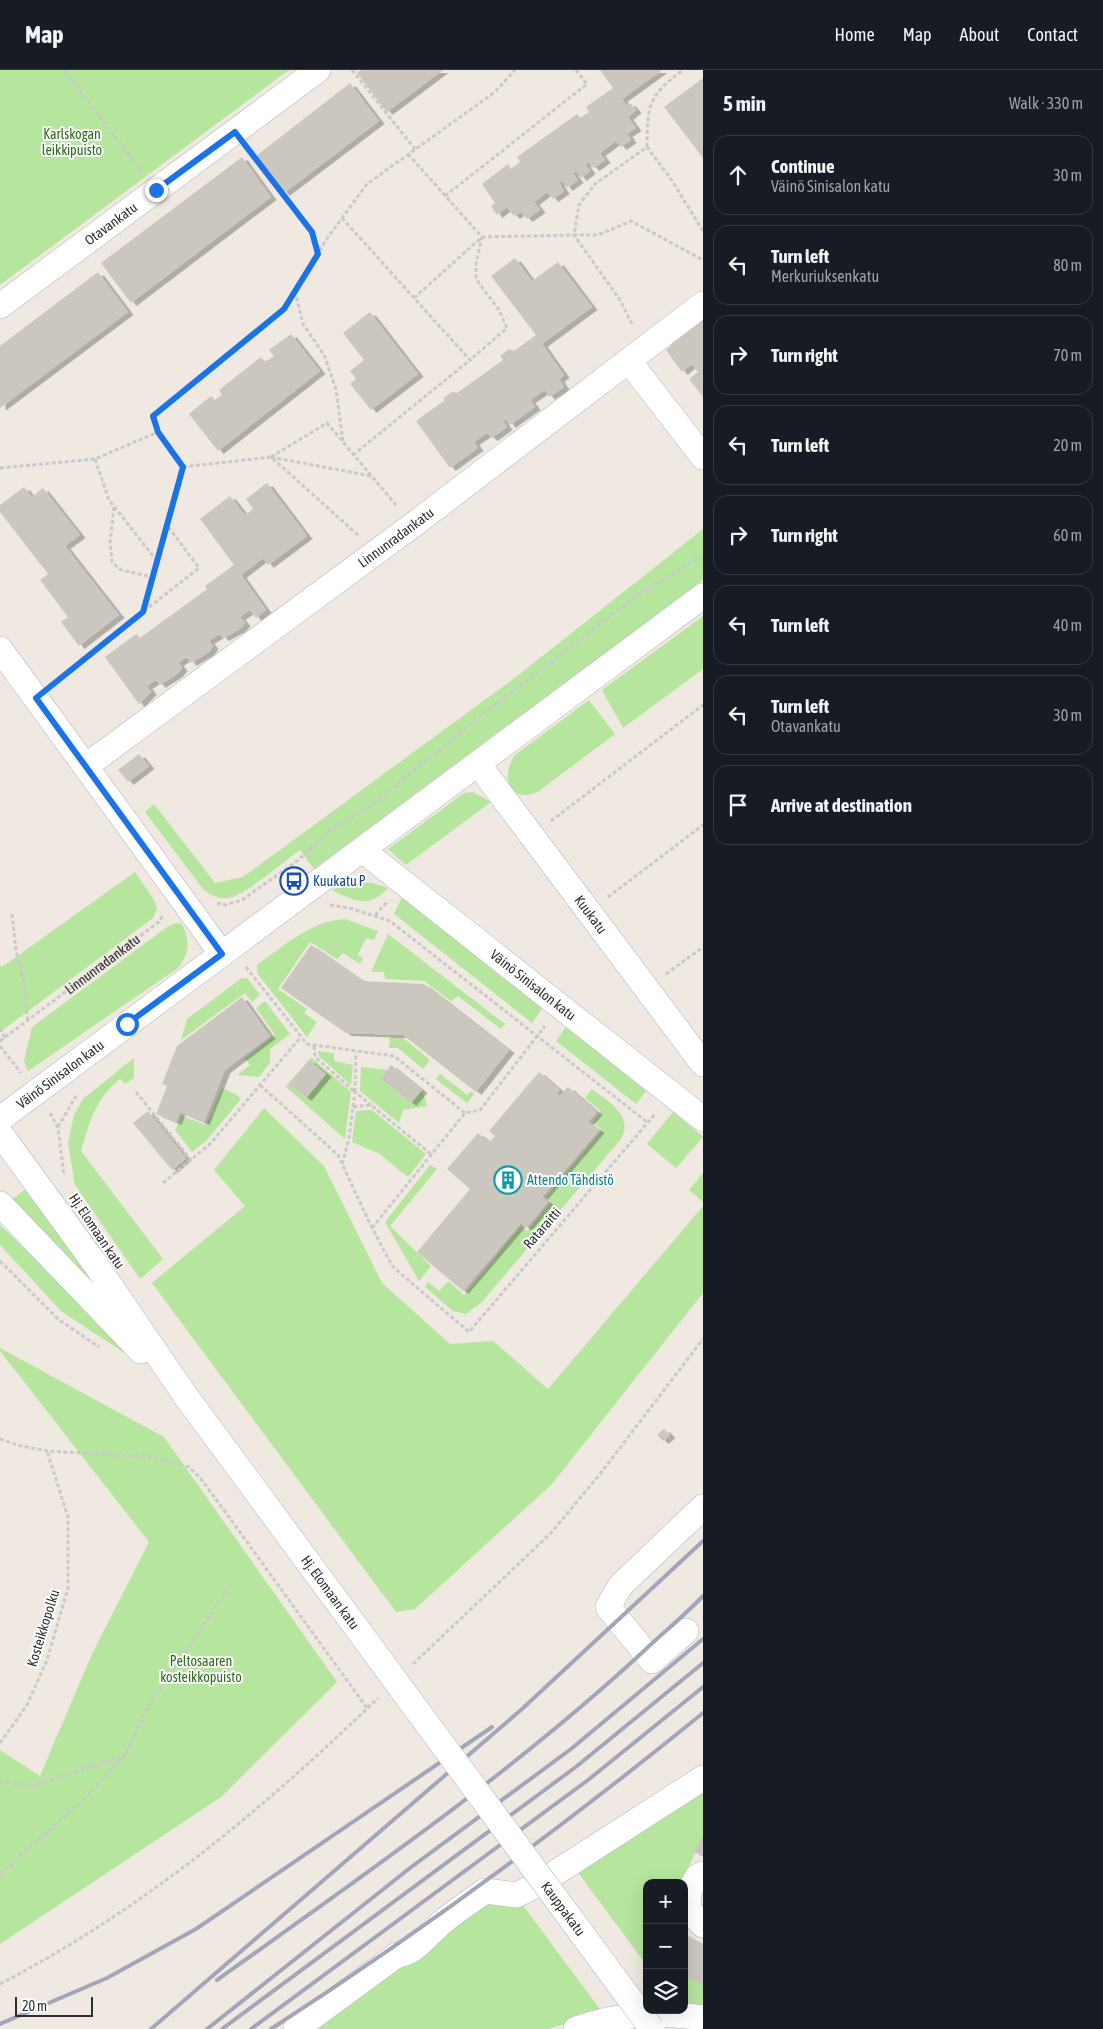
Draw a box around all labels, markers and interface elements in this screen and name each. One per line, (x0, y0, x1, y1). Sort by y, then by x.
text: Map (25, 21, 64, 48)
text: Home (835, 24, 875, 45)
text: Map (903, 24, 932, 45)
text: About (960, 24, 999, 45)
text: Contact (1027, 24, 1078, 45)
text: 5 min (723, 91, 766, 115)
text: Walk · 330 m (1009, 94, 1083, 112)
park label: Karlskogan leikkipuisto (42, 126, 102, 158)
text: Continue (771, 155, 835, 177)
icon: ahead (724, 161, 752, 189)
text: 30 m (1053, 166, 1082, 184)
text: Väinö Sinisalon katu (771, 177, 890, 195)
route end (145, 179, 168, 202)
street label: Otavankatu (81, 199, 140, 248)
text: Turn left (771, 245, 829, 267)
icon: left (724, 251, 752, 279)
text: 80 m (1053, 256, 1082, 274)
text: Merkuriuksenkatu (771, 267, 879, 285)
icon: right (724, 341, 752, 369)
text: Turn right (771, 344, 838, 366)
text: 70 m (1053, 346, 1082, 364)
icon: left (724, 431, 752, 459)
text: Turn left (771, 434, 829, 456)
text: 20 m (1053, 436, 1082, 454)
street label: Linnunradankatu (355, 504, 437, 571)
icon: right (724, 521, 752, 549)
text: Turn right (771, 524, 838, 546)
text: 60 m (1053, 526, 1082, 544)
icon: left (724, 611, 752, 639)
text: Turn left (771, 614, 829, 636)
text: 40 m (1053, 616, 1082, 634)
text: Turn left (771, 695, 829, 717)
icon: left (724, 701, 752, 729)
text: 30 m (1053, 706, 1082, 724)
text: Otavankatu (771, 717, 841, 735)
icon: arrive (724, 791, 752, 819)
text: Arrive at destination (771, 794, 912, 816)
bus stop icon: Kuukatu P (279, 866, 309, 896)
place label: Kuukatu P (313, 873, 366, 889)
street label: Kuukatu (571, 892, 610, 937)
street label: Linnunradankatu (62, 931, 143, 997)
street label: Väinö Sinisalon katu (487, 946, 579, 1024)
route start (116, 1013, 139, 1036)
street label: Väinö Sinisalon katu (13, 1037, 107, 1112)
building icon: Attendo Tähdistö (493, 1165, 523, 1195)
place label: Attendo Tähdistö (527, 1172, 614, 1188)
street label: Hj. Elomaan katu (66, 1190, 128, 1272)
street label: Rataraitti (520, 1204, 564, 1252)
street label: Hj. Elomaan katu (298, 1552, 363, 1632)
street label: Kosteikkopolku (24, 1587, 62, 1669)
park label: Peltosaaren kosteikkopuisto (160, 1653, 242, 1685)
street label: Kauppakatu (538, 1879, 589, 1939)
map controls (643, 1879, 688, 2014)
button: + (643, 1879, 688, 1924)
button: − (643, 1924, 688, 1969)
button: layers (643, 1969, 688, 2014)
scale bar (15, 1994, 92, 2017)
text: 20 m (22, 1998, 47, 2014)

